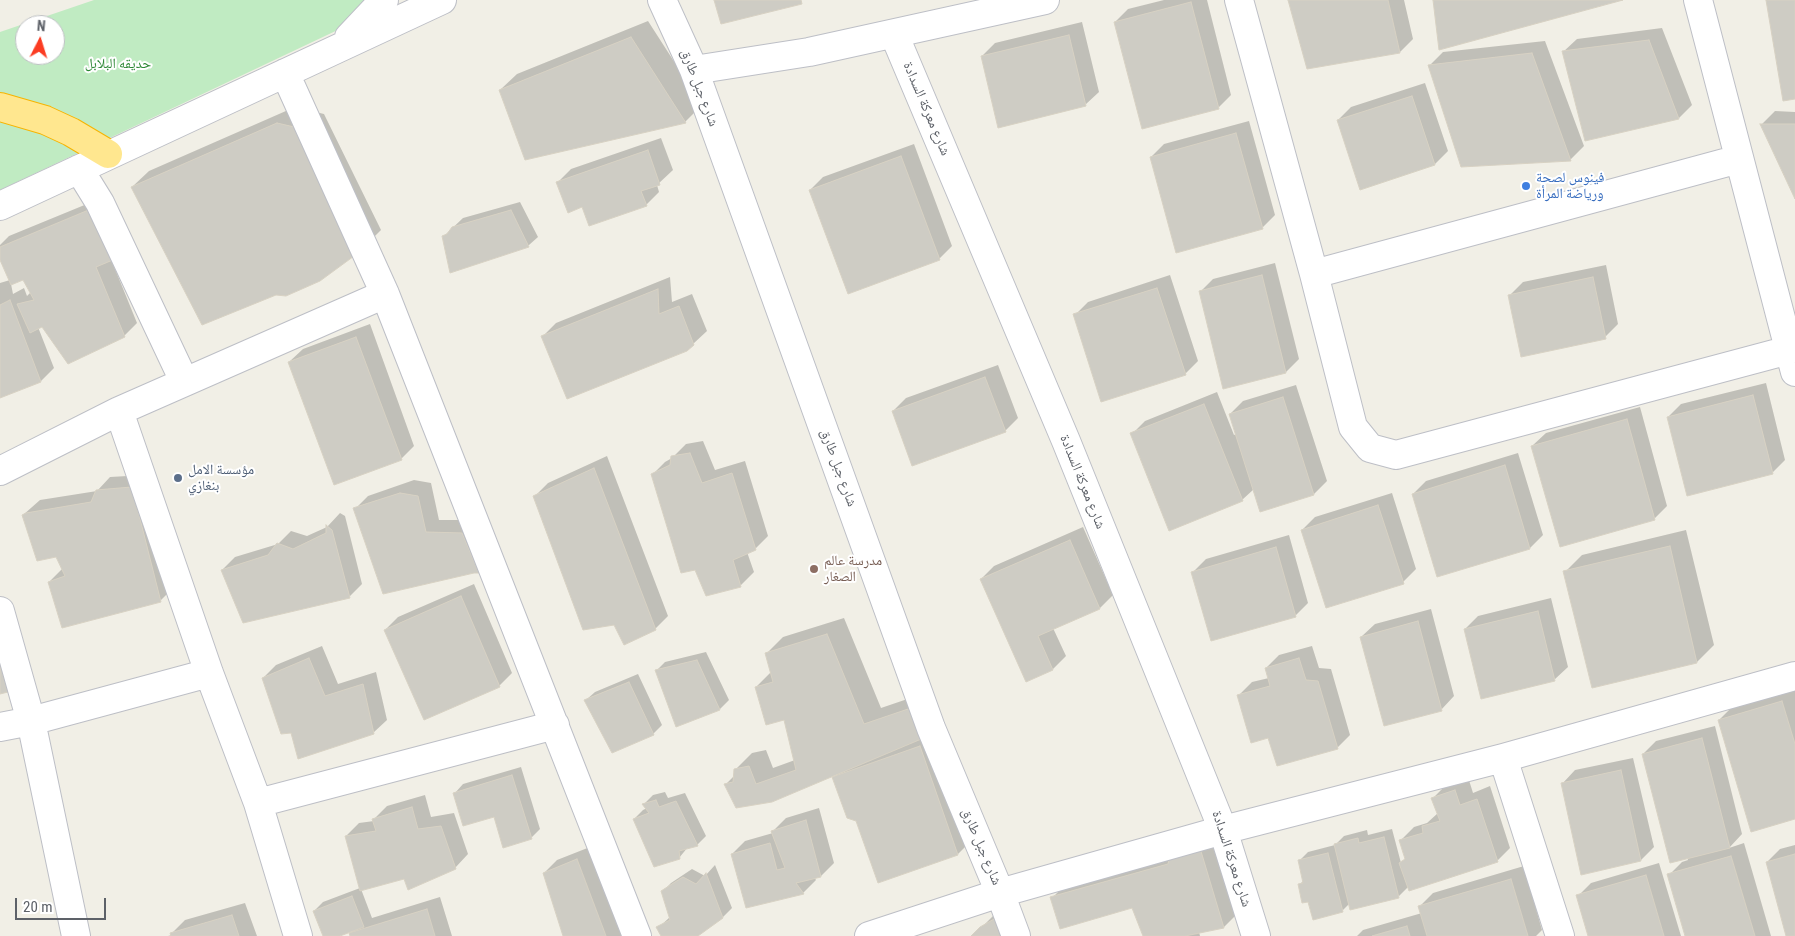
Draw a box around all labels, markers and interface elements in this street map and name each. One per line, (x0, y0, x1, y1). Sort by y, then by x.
north arrow (15, 15, 65, 65)
text: N (36, 18, 46, 34)
street label: شارع جبل طارق (677, 47, 721, 129)
park label: حديقه البلابل (85, 56, 151, 72)
street label: شارع معركة السدادة (899, 60, 953, 158)
place label: فينوس لصحة ورياضة المرأة (1536, 170, 1604, 202)
marker: فينوس لصحة ورياضة المرأة (1520, 180, 1532, 192)
street label: شارع جبل طارق (816, 427, 860, 509)
street label: شارع معركة السدادة (1055, 432, 1109, 532)
place label: مؤسسة الامل بنغازي (188, 462, 254, 494)
marker: مؤسسة الامل بنغازي (172, 472, 184, 484)
place label: مدرسة عالم الصغار (824, 553, 882, 586)
marker: مدرسة عالم الصغار (808, 563, 820, 575)
street label: شارع جبل طارق (957, 806, 1005, 888)
street label: شارع معركة السدادة (1208, 809, 1254, 909)
scale bar (18, 888, 109, 920)
text: 20 m (23, 898, 53, 916)

